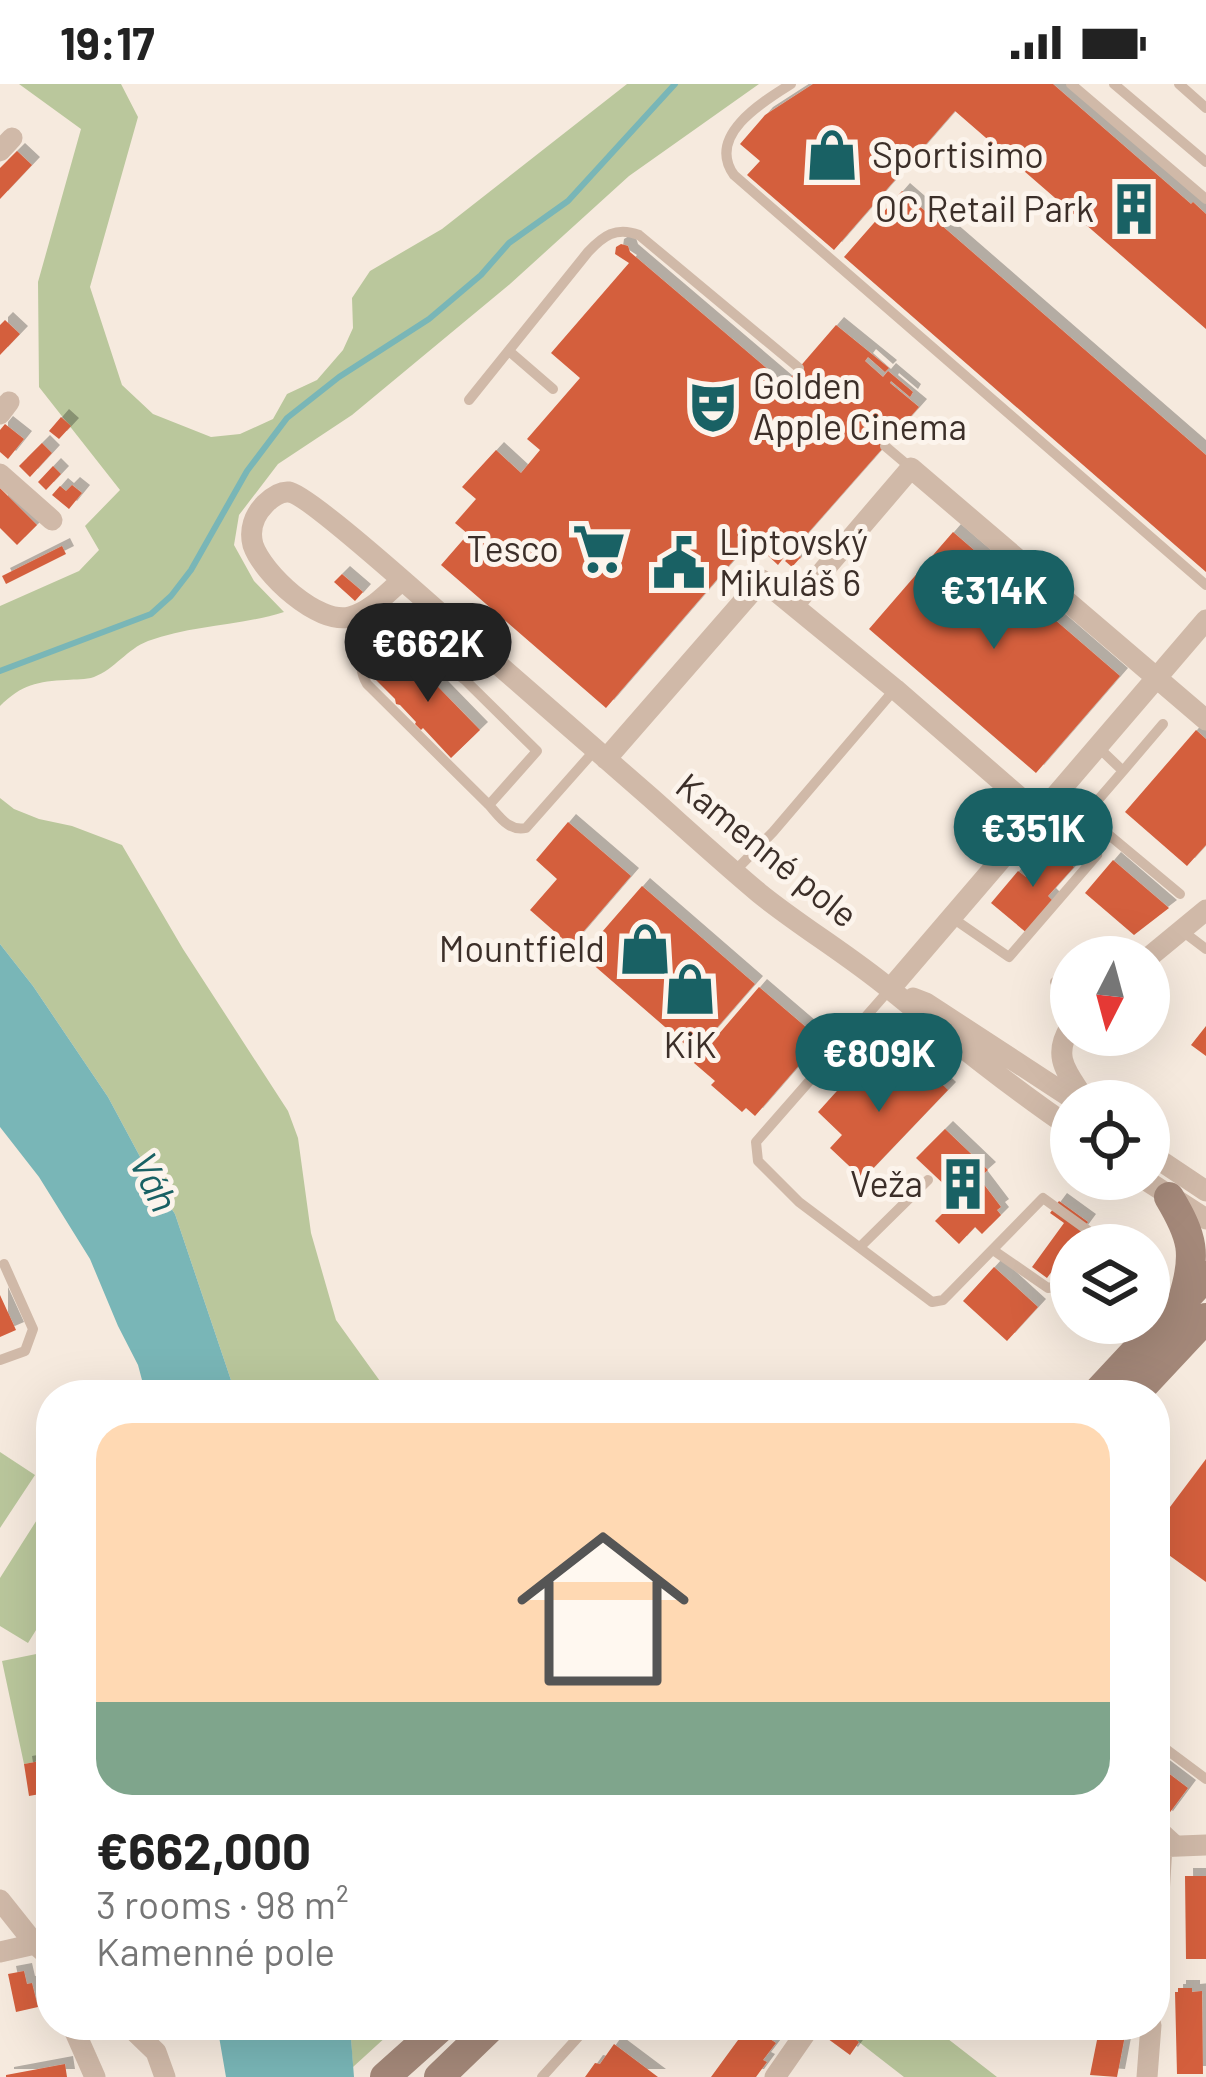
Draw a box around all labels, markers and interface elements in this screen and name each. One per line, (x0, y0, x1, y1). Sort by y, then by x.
text: 19:17 (60, 15, 154, 69)
shop icon: Sportisimo (803, 126, 861, 184)
place label: Sportisimo (872, 132, 1044, 175)
building icon: OC Retail Park (1105, 180, 1163, 238)
place label: OC Retail Park (875, 186, 1094, 229)
place label: Golden Apple Cinema (753, 363, 967, 447)
theatre icon: Golden Apple Cinema (684, 378, 742, 436)
place label: Liptovský Mikuláš 6 (719, 519, 868, 603)
supermarket icon: Tesco (570, 520, 628, 578)
place label: Tesco (467, 526, 559, 569)
public building icon: Liptovský Mikuláš 6 (650, 534, 708, 592)
pin: €314K (910, 550, 1078, 652)
text: €314K (940, 565, 1048, 612)
pin: €662K (344, 603, 512, 705)
text: €662K (372, 618, 484, 665)
street label: Kamenné pole (669, 763, 867, 935)
pin: €351K (949, 788, 1117, 890)
text: €351K (981, 803, 1085, 850)
shop icon: Mountfield (616, 920, 674, 978)
place label: Mountfield (439, 926, 605, 969)
north arrow (1050, 936, 1170, 1056)
map controls (1050, 936, 1170, 1344)
shop icon: KiK (661, 960, 719, 1018)
pin: €809K (795, 1013, 963, 1115)
place label: KiK (663, 1022, 717, 1065)
text: €809K (822, 1028, 936, 1075)
button: locate (1050, 1080, 1170, 1200)
water label: Váh (121, 1144, 190, 1219)
building icon: Veža (934, 1155, 992, 1213)
place label: Veža (850, 1161, 923, 1204)
button: layers (1050, 1224, 1170, 1344)
icon: home (495, 1501, 711, 1717)
text: €662,000 (96, 1819, 311, 1880)
text: 3 rooms · 98 m² (96, 1880, 349, 1927)
text: Kamenné pole (96, 1927, 335, 1974)

